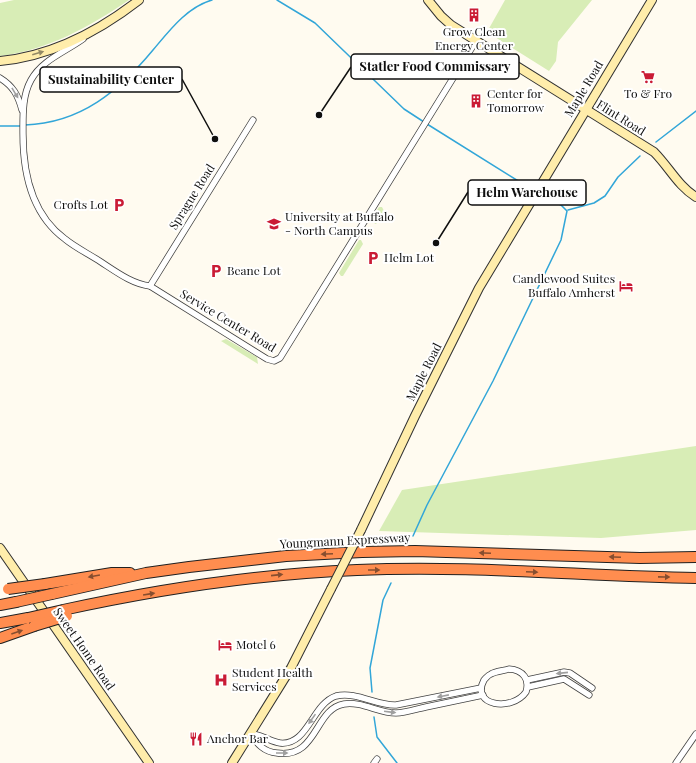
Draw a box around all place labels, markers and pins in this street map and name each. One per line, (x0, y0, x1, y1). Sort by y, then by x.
building icon: Grow Clean Energy Center (466, 7, 482, 23)
place label: Grow Clean Energy Center (435, 23, 514, 53)
callout: Statler Food Commissary (351, 54, 519, 79)
callout: Sustainability Center (40, 67, 182, 92)
supermarket icon: To & Fro (640, 69, 656, 85)
place label: Center for Tomorrow (487, 85, 545, 115)
place label: To & Fro (624, 85, 672, 101)
building icon: Center for Tomorrow (468, 93, 484, 109)
callout: Helm Warehouse (468, 180, 586, 205)
place label: Crofts Lot (54, 196, 109, 212)
parking icon: Crofts Lot (111, 197, 127, 213)
place label: University at Buffalo - North Campus (285, 208, 394, 238)
school or university icon: University at Buffalo - North Campus (266, 216, 282, 232)
place label: Helm Lot (384, 249, 435, 265)
parking icon: Helm Lot (365, 250, 381, 266)
place label: Beane Lot (227, 262, 281, 278)
parking icon: Beane Lot (208, 263, 224, 279)
place label: Candlewood Suites Buffalo Amherst (512, 270, 616, 300)
hotel icon: Candlewood Suites Buffalo Amherst (618, 278, 634, 294)
place label: Motel 6 (236, 636, 276, 652)
hotel icon: Motel 6 (217, 637, 233, 653)
place label: Student Health Services (232, 664, 313, 694)
hospital icon: Student Health Services (213, 672, 229, 688)
place label: Anchor Bar (206, 730, 269, 746)
restaurant icon: Anchor Bar (188, 731, 204, 747)

